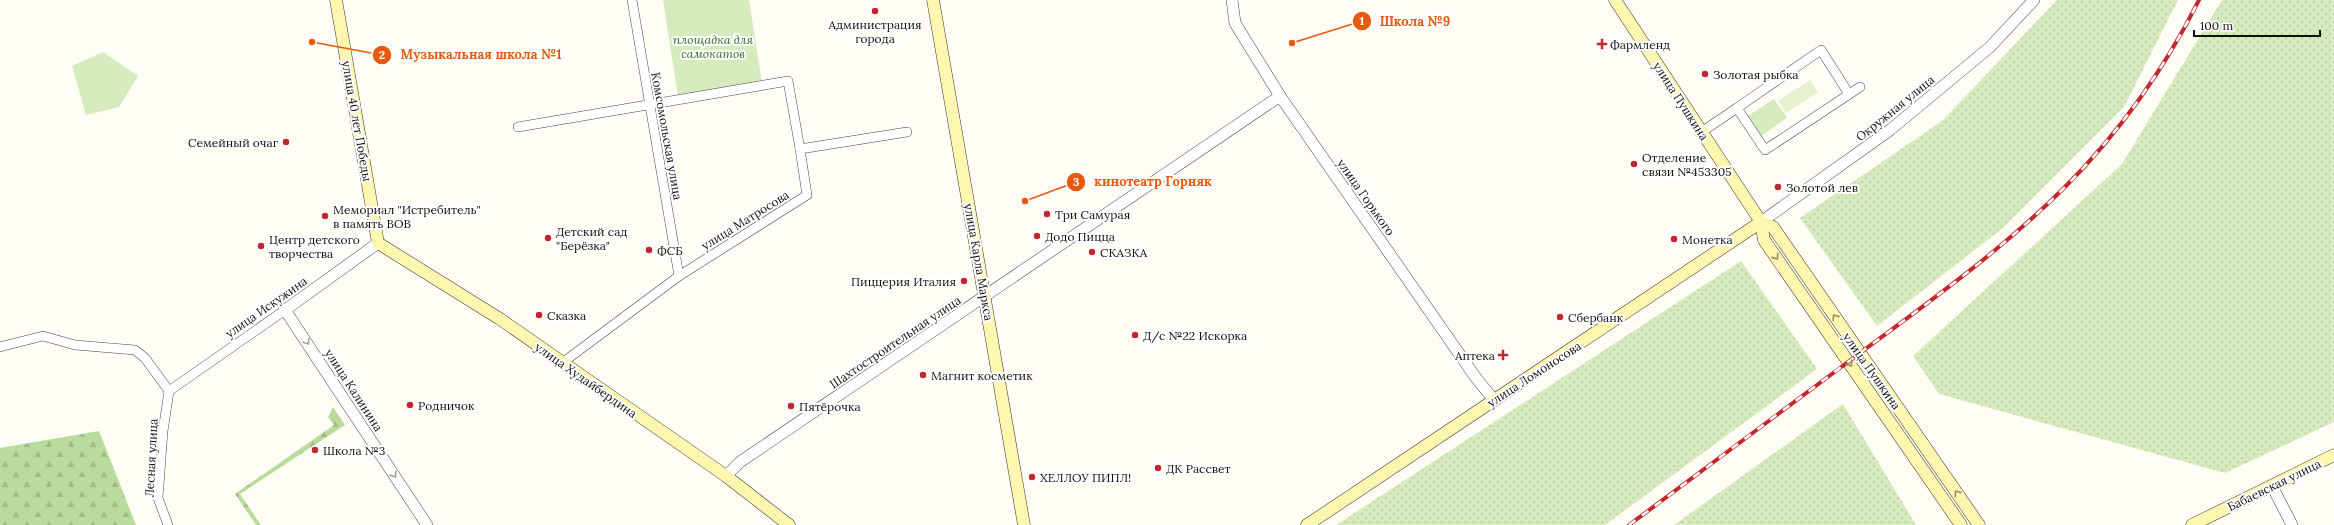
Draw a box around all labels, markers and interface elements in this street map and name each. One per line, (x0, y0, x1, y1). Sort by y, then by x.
marker: Администрация города (870, 6, 880, 16)
callout: Школа №9 (1352, 8, 1458, 33)
scale bar (2194, 12, 2320, 38)
text: 1 (1360, 13, 1365, 28)
text: Школа №9 (1380, 13, 1450, 30)
place label: Администрация города (827, 17, 922, 46)
text: 100 m (2200, 18, 2233, 33)
park label: площадка для самокатов (673, 32, 753, 61)
place label: Фармленд (1610, 37, 1670, 52)
marker: Фармленд (1597, 39, 1607, 49)
callout: Музыкальная школа №1 (372, 42, 569, 67)
text: Музыкальная школа №1 (401, 46, 562, 63)
text: 2 (379, 47, 385, 62)
street label: улица 40 лет Победы (339, 59, 375, 183)
street label: улица Пушкина (1650, 59, 1712, 143)
place label: Золотая рыбка (1713, 67, 1799, 82)
marker: Золотая рыбка (1700, 69, 1710, 79)
street label: Комсомольская улица (648, 71, 686, 201)
street label: Окружная улица (1853, 72, 1937, 144)
place label: Семейный очаг (188, 135, 279, 150)
marker: Семейный очаг (281, 137, 291, 147)
place label: Отделение связи №453305 (1642, 150, 1732, 179)
street label: улица Горького (1334, 156, 1398, 238)
marker: Отделение связи №453305 (1629, 159, 1639, 169)
callout: кинотеатр Горняк (1066, 169, 1220, 194)
text: кинотеатр Горняк (1094, 173, 1212, 190)
text: 3 (1073, 174, 1080, 189)
place label: Золотой лев (1786, 180, 1858, 195)
marker: Золотой лев (1773, 182, 1783, 192)
street label: улица Матросова (698, 187, 792, 253)
place label: Мемориал "Истребитель" в память ВОВ (333, 202, 481, 231)
street label: улица Карла Маркса (961, 202, 997, 322)
place label: Три Самурая (1055, 207, 1130, 222)
marker: Три Самурая (1042, 209, 1052, 219)
marker: Мемориал "Истребитель" в память ВОВ (320, 211, 330, 221)
place label: Детский сад "Берёзка" (556, 224, 627, 253)
place label: Додо Пицца (1045, 229, 1115, 244)
marker: Додо Пицца (1032, 231, 1042, 241)
place label: Центр детского творчества (269, 232, 360, 261)
place label: Монетка (1682, 232, 1733, 247)
marker: Детский сад "Берёзка" (543, 233, 553, 243)
marker: Монетка (1669, 234, 1679, 244)
marker: Центр детского творчества (256, 241, 266, 251)
place label: ФСБ (657, 243, 683, 258)
marker: ФСБ (644, 245, 654, 255)
place label: СКАЗКА (1100, 245, 1148, 260)
marker: СКАЗКА (1087, 247, 1097, 257)
one-way arrow (1771, 253, 1779, 260)
street label: улица Искужина (222, 273, 310, 341)
place label: Пиццерия Италия (851, 274, 956, 289)
marker: Пиццерия Италия (959, 276, 969, 286)
street label: Шахтостроительная улица (827, 292, 963, 392)
place label: Сказка (547, 308, 586, 323)
marker: Сказка (534, 310, 544, 320)
place label: Сбербанк (1568, 310, 1624, 325)
marker: Сбербанк (1555, 312, 1565, 322)
one-way arrow (1832, 314, 1840, 321)
place label: Д/с №22 Искорка (1143, 328, 1247, 344)
marker: Д/с №22 Искорка (1130, 330, 1140, 340)
street label: улица Пушкина (1840, 330, 1904, 412)
one-way arrow (302, 338, 309, 345)
street label: улица Ломоносова (1484, 338, 1584, 410)
street label: улица Худайбердина (532, 339, 640, 421)
street label: улица Калинина (322, 346, 386, 434)
place label: Аптека (1454, 348, 1495, 363)
marker: Аптека (1498, 350, 1508, 360)
one-way arrow (1845, 360, 1853, 367)
place label: Магнит косметик (931, 368, 1033, 383)
marker: Магнит косметик (918, 370, 928, 380)
place label: Родничок (418, 398, 475, 413)
place label: Пятёрочка (799, 399, 861, 414)
marker: Родничок (405, 400, 415, 410)
marker: Пятёрочка (786, 401, 796, 411)
street label: Лесная улица (141, 418, 161, 498)
place label: Школа №3 (323, 443, 386, 458)
marker: Школа №3 (310, 445, 320, 455)
street label: Бабаевская улица (2225, 456, 2323, 514)
place label: ДК Рассвет (1166, 461, 1231, 476)
marker: ДК Рассвет (1153, 463, 1163, 473)
one-way arrow (389, 470, 396, 477)
place label: ХЕЛЛОУ ПИПЛ! (1040, 470, 1131, 485)
marker: ХЕЛЛОУ ПИПЛ! (1027, 472, 1037, 482)
one-way arrow (1954, 490, 1962, 497)

